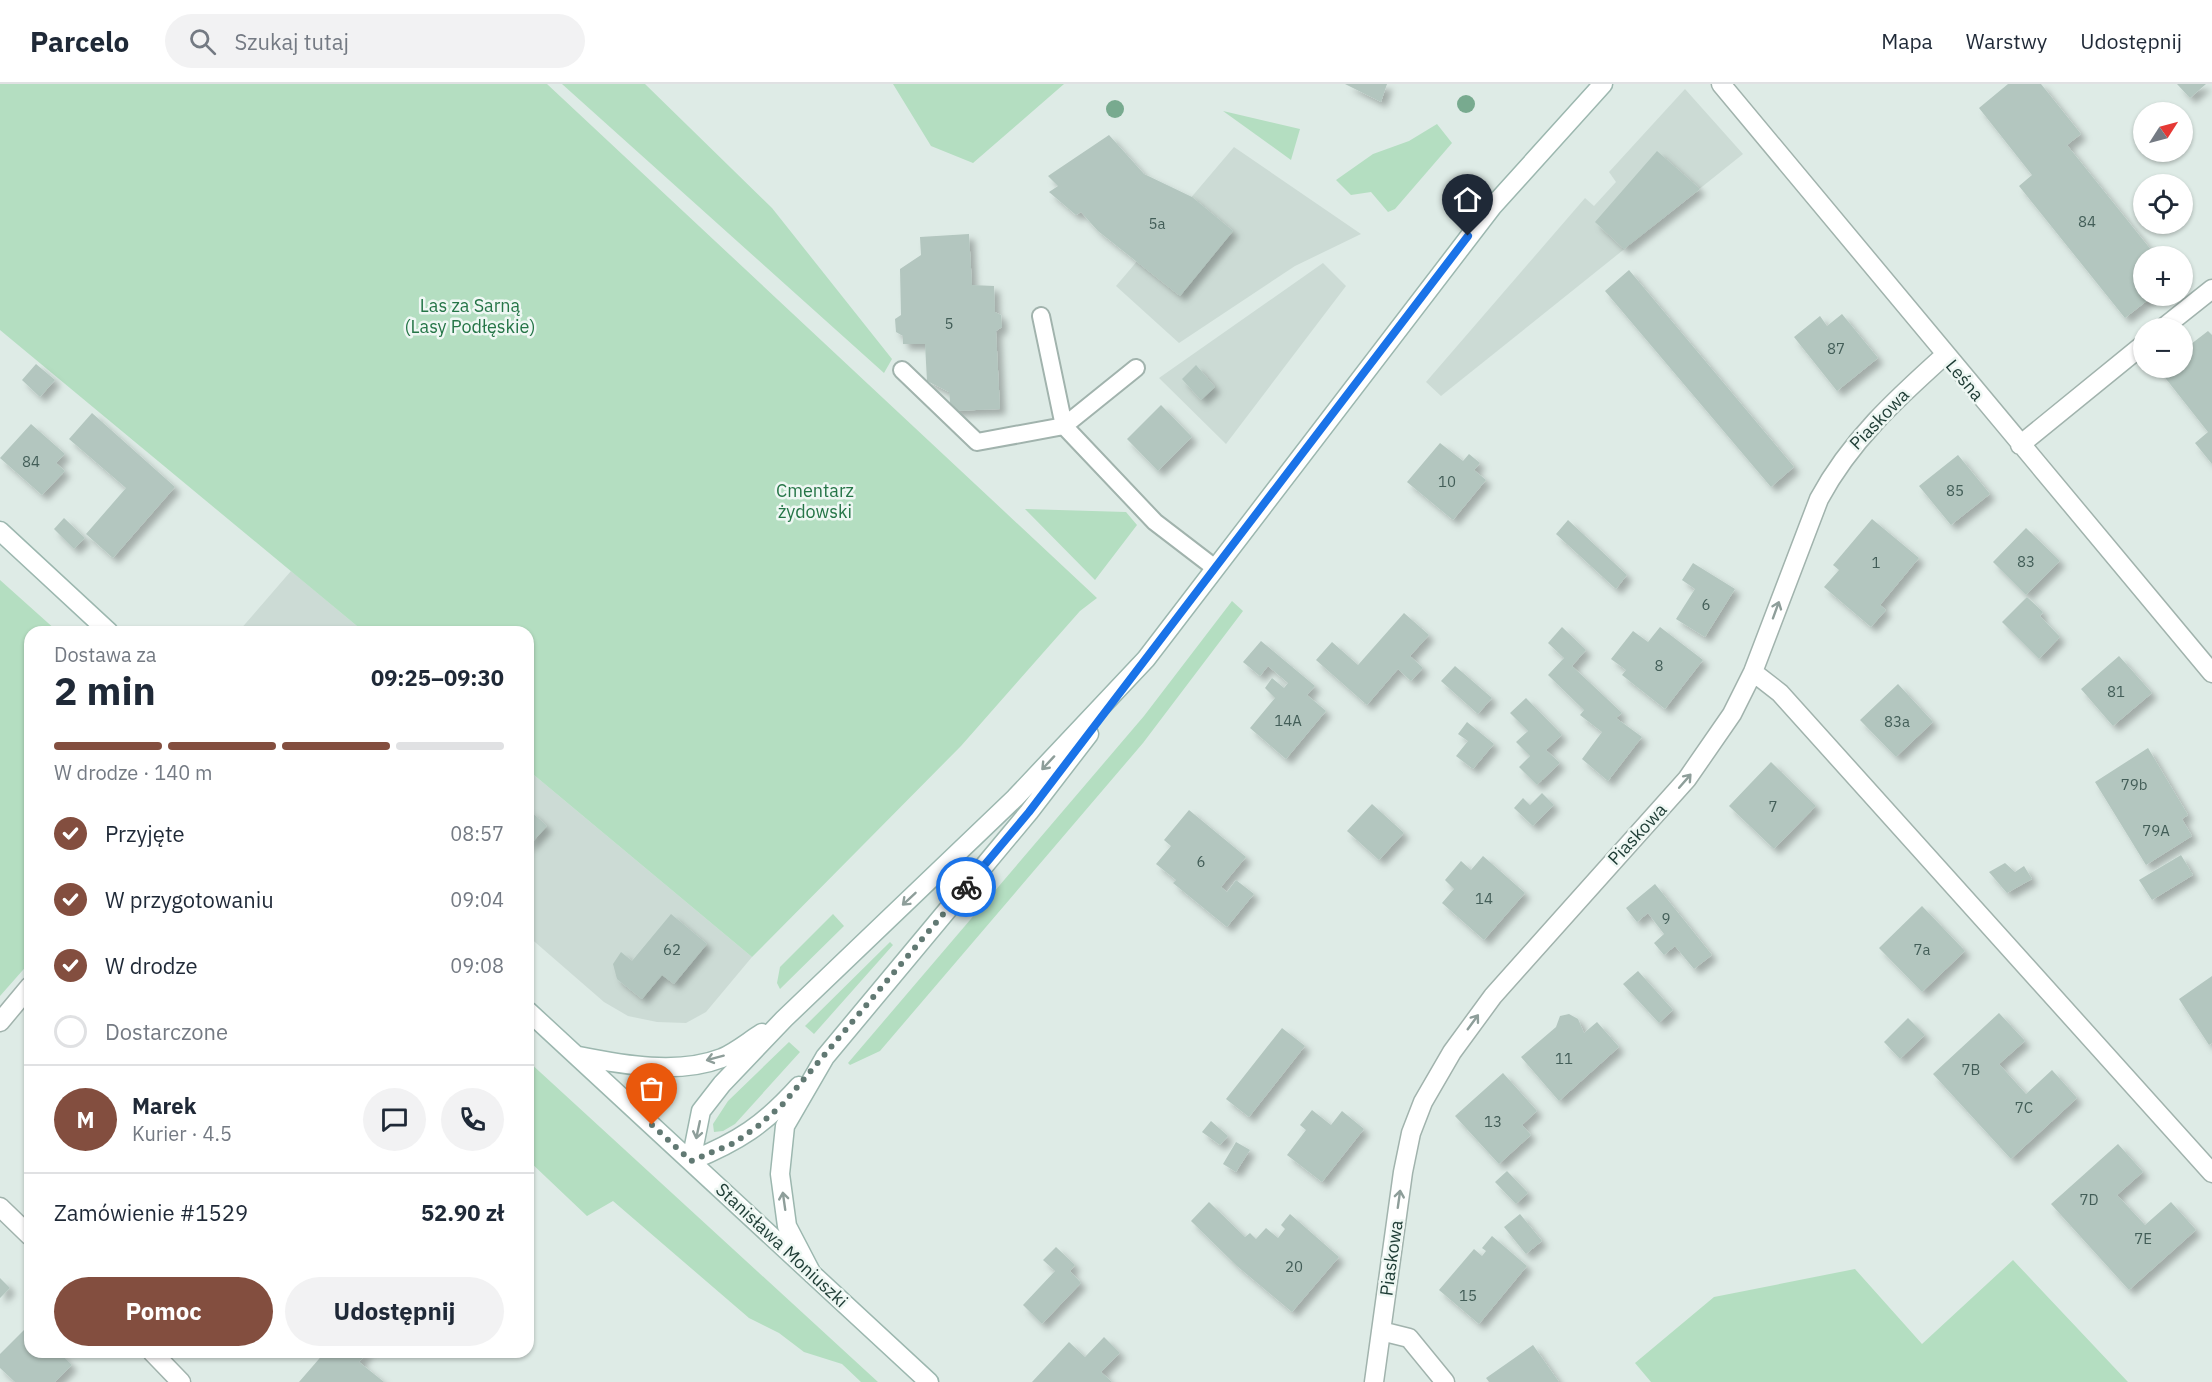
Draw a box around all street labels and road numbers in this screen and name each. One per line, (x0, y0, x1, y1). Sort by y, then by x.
street label: Leśna (1941, 354, 1989, 406)
street label: Piaskowa (1844, 383, 1914, 454)
street label: Piaskowa (1603, 798, 1672, 870)
street label: Stanisława Moniuszki (711, 1178, 853, 1312)
street label: Piaskowa (1374, 1218, 1408, 1297)

